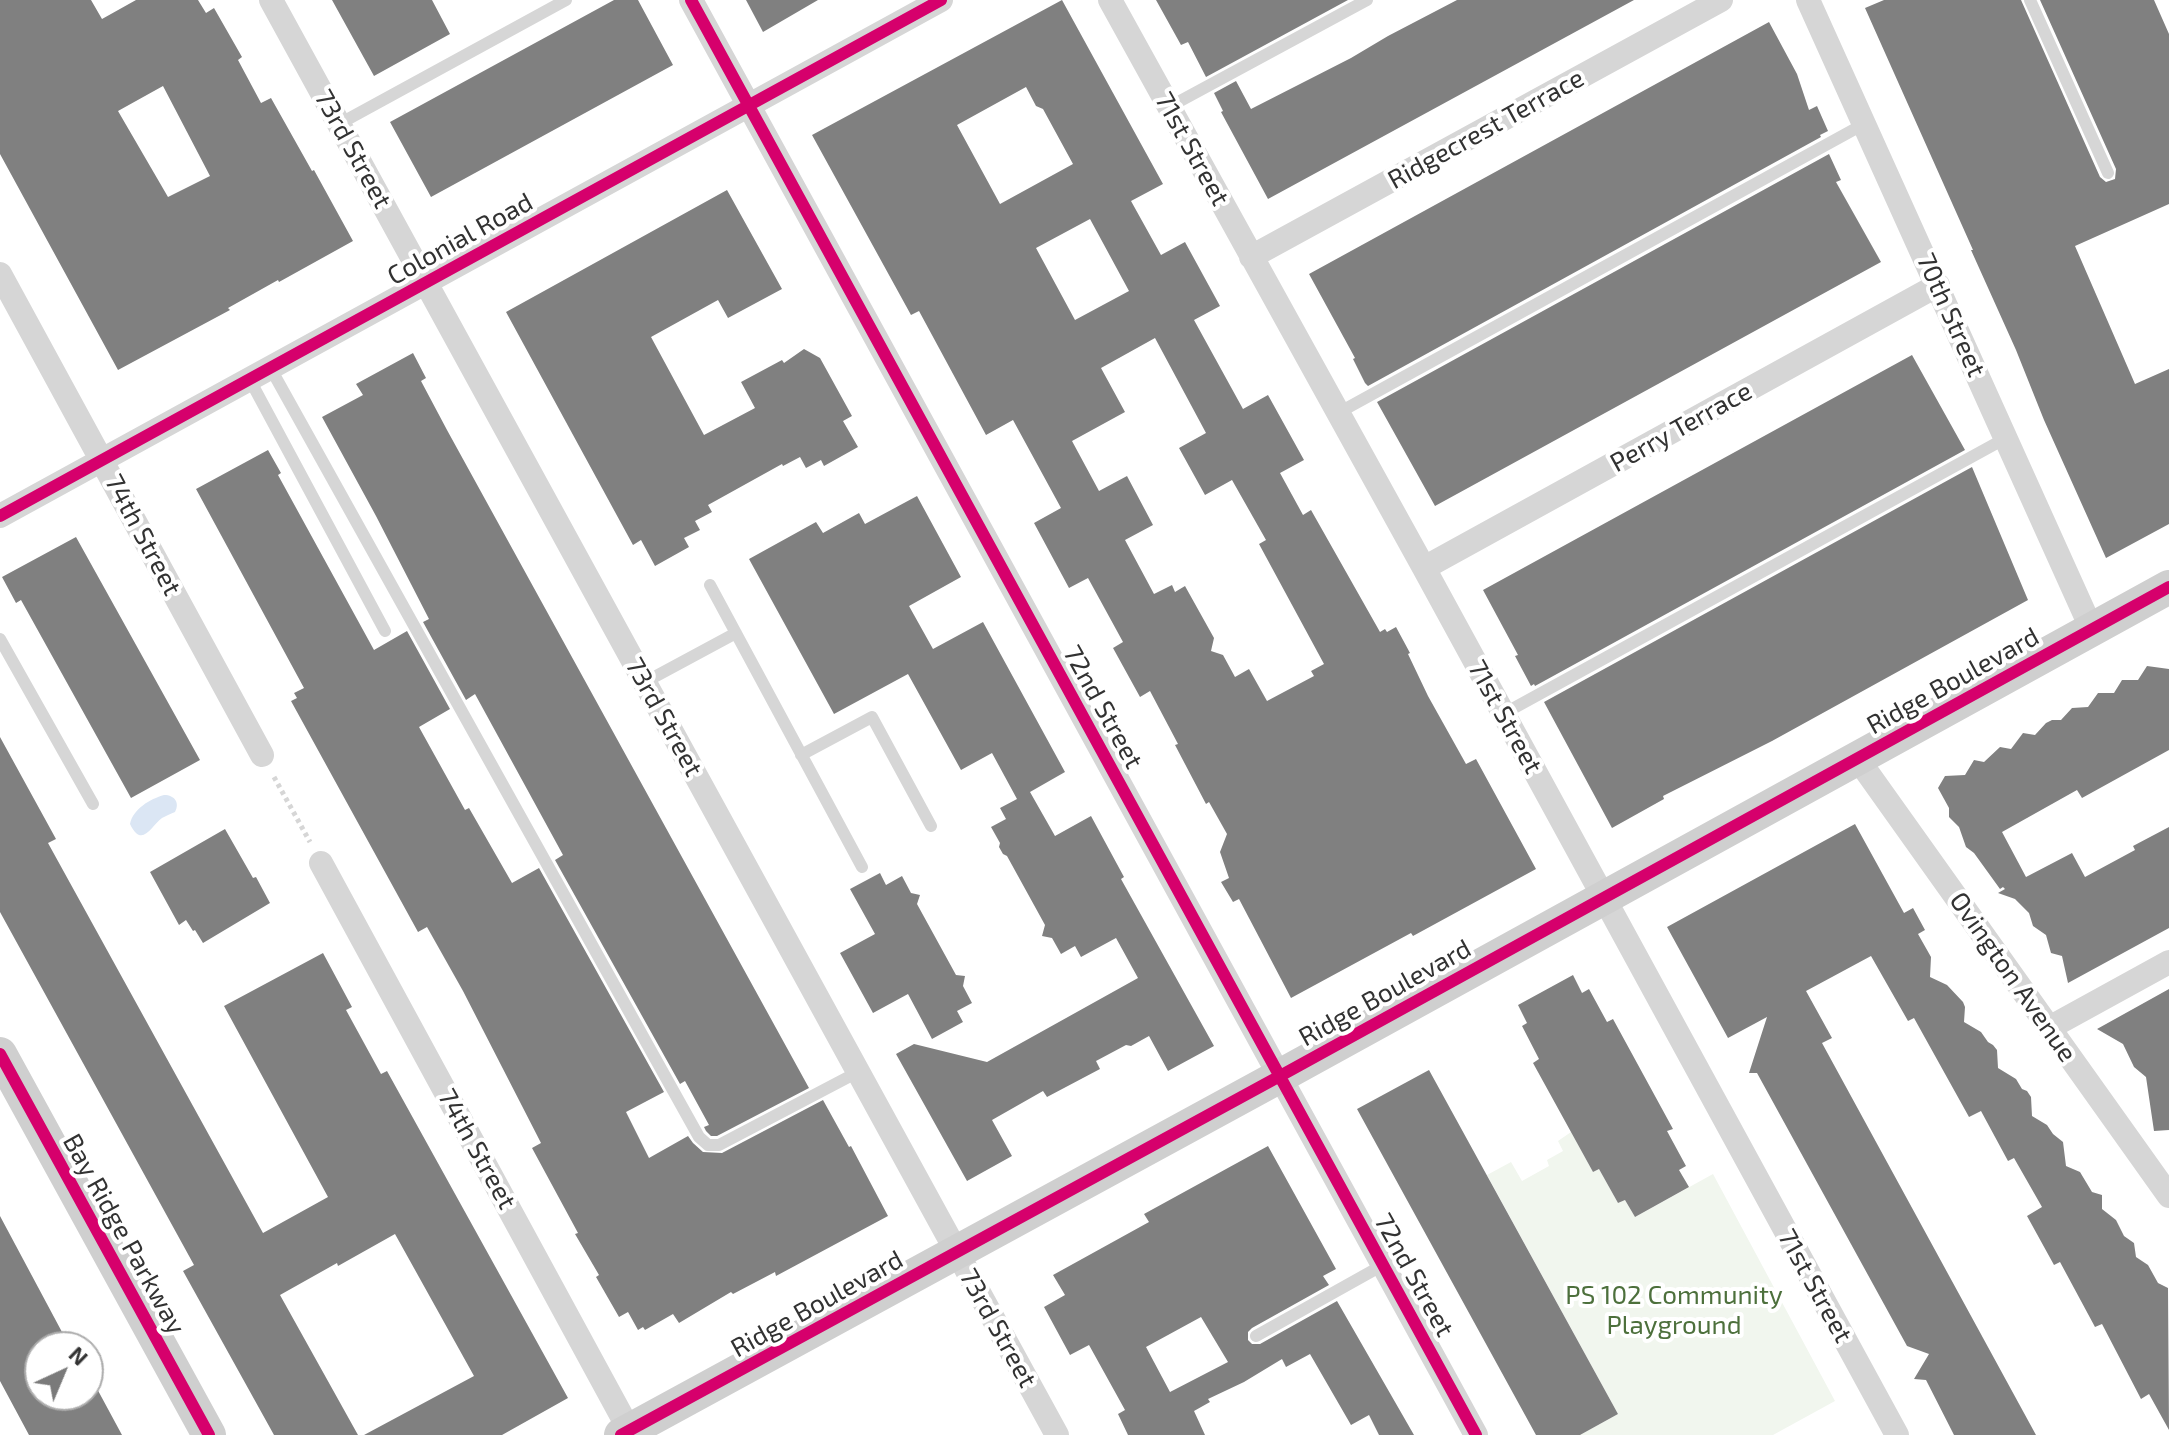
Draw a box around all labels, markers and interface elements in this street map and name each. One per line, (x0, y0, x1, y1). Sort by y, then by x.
street label: Ridgecrest Terrace (1383, 62, 1589, 196)
street label: 73rd Street (308, 84, 398, 214)
street label: 71st Street (1148, 87, 1236, 211)
street label: Colonial Road (382, 186, 538, 292)
street label: 70th Street (1910, 248, 1992, 382)
street label: Perry Terrace (1605, 375, 1757, 479)
street label: 74th Street (98, 469, 188, 601)
street label: Ridge Boulevard (1862, 621, 2044, 741)
street label: 72nd Street (1056, 640, 1150, 774)
street label: 73rd Street (619, 652, 709, 782)
street label: 71st Street (1461, 655, 1549, 779)
street label: Ovington Avenue (1943, 886, 2083, 1068)
street label: Ridge Boulevard (1294, 933, 1476, 1053)
street label: 74th Street (431, 1084, 523, 1214)
street label: Bay Ridge Parkway (56, 1128, 192, 1340)
street label: 72nd Street (1367, 1208, 1461, 1342)
street label: 71st Street (1771, 1224, 1859, 1348)
street label: Ridge Boulevard (726, 1244, 908, 1364)
street label: 73rd Street (953, 1263, 1043, 1393)
park label: PS 102 Community Playground (1565, 1279, 1783, 1340)
north arrow (24, 1331, 104, 1411)
text: N (65, 1340, 94, 1370)

